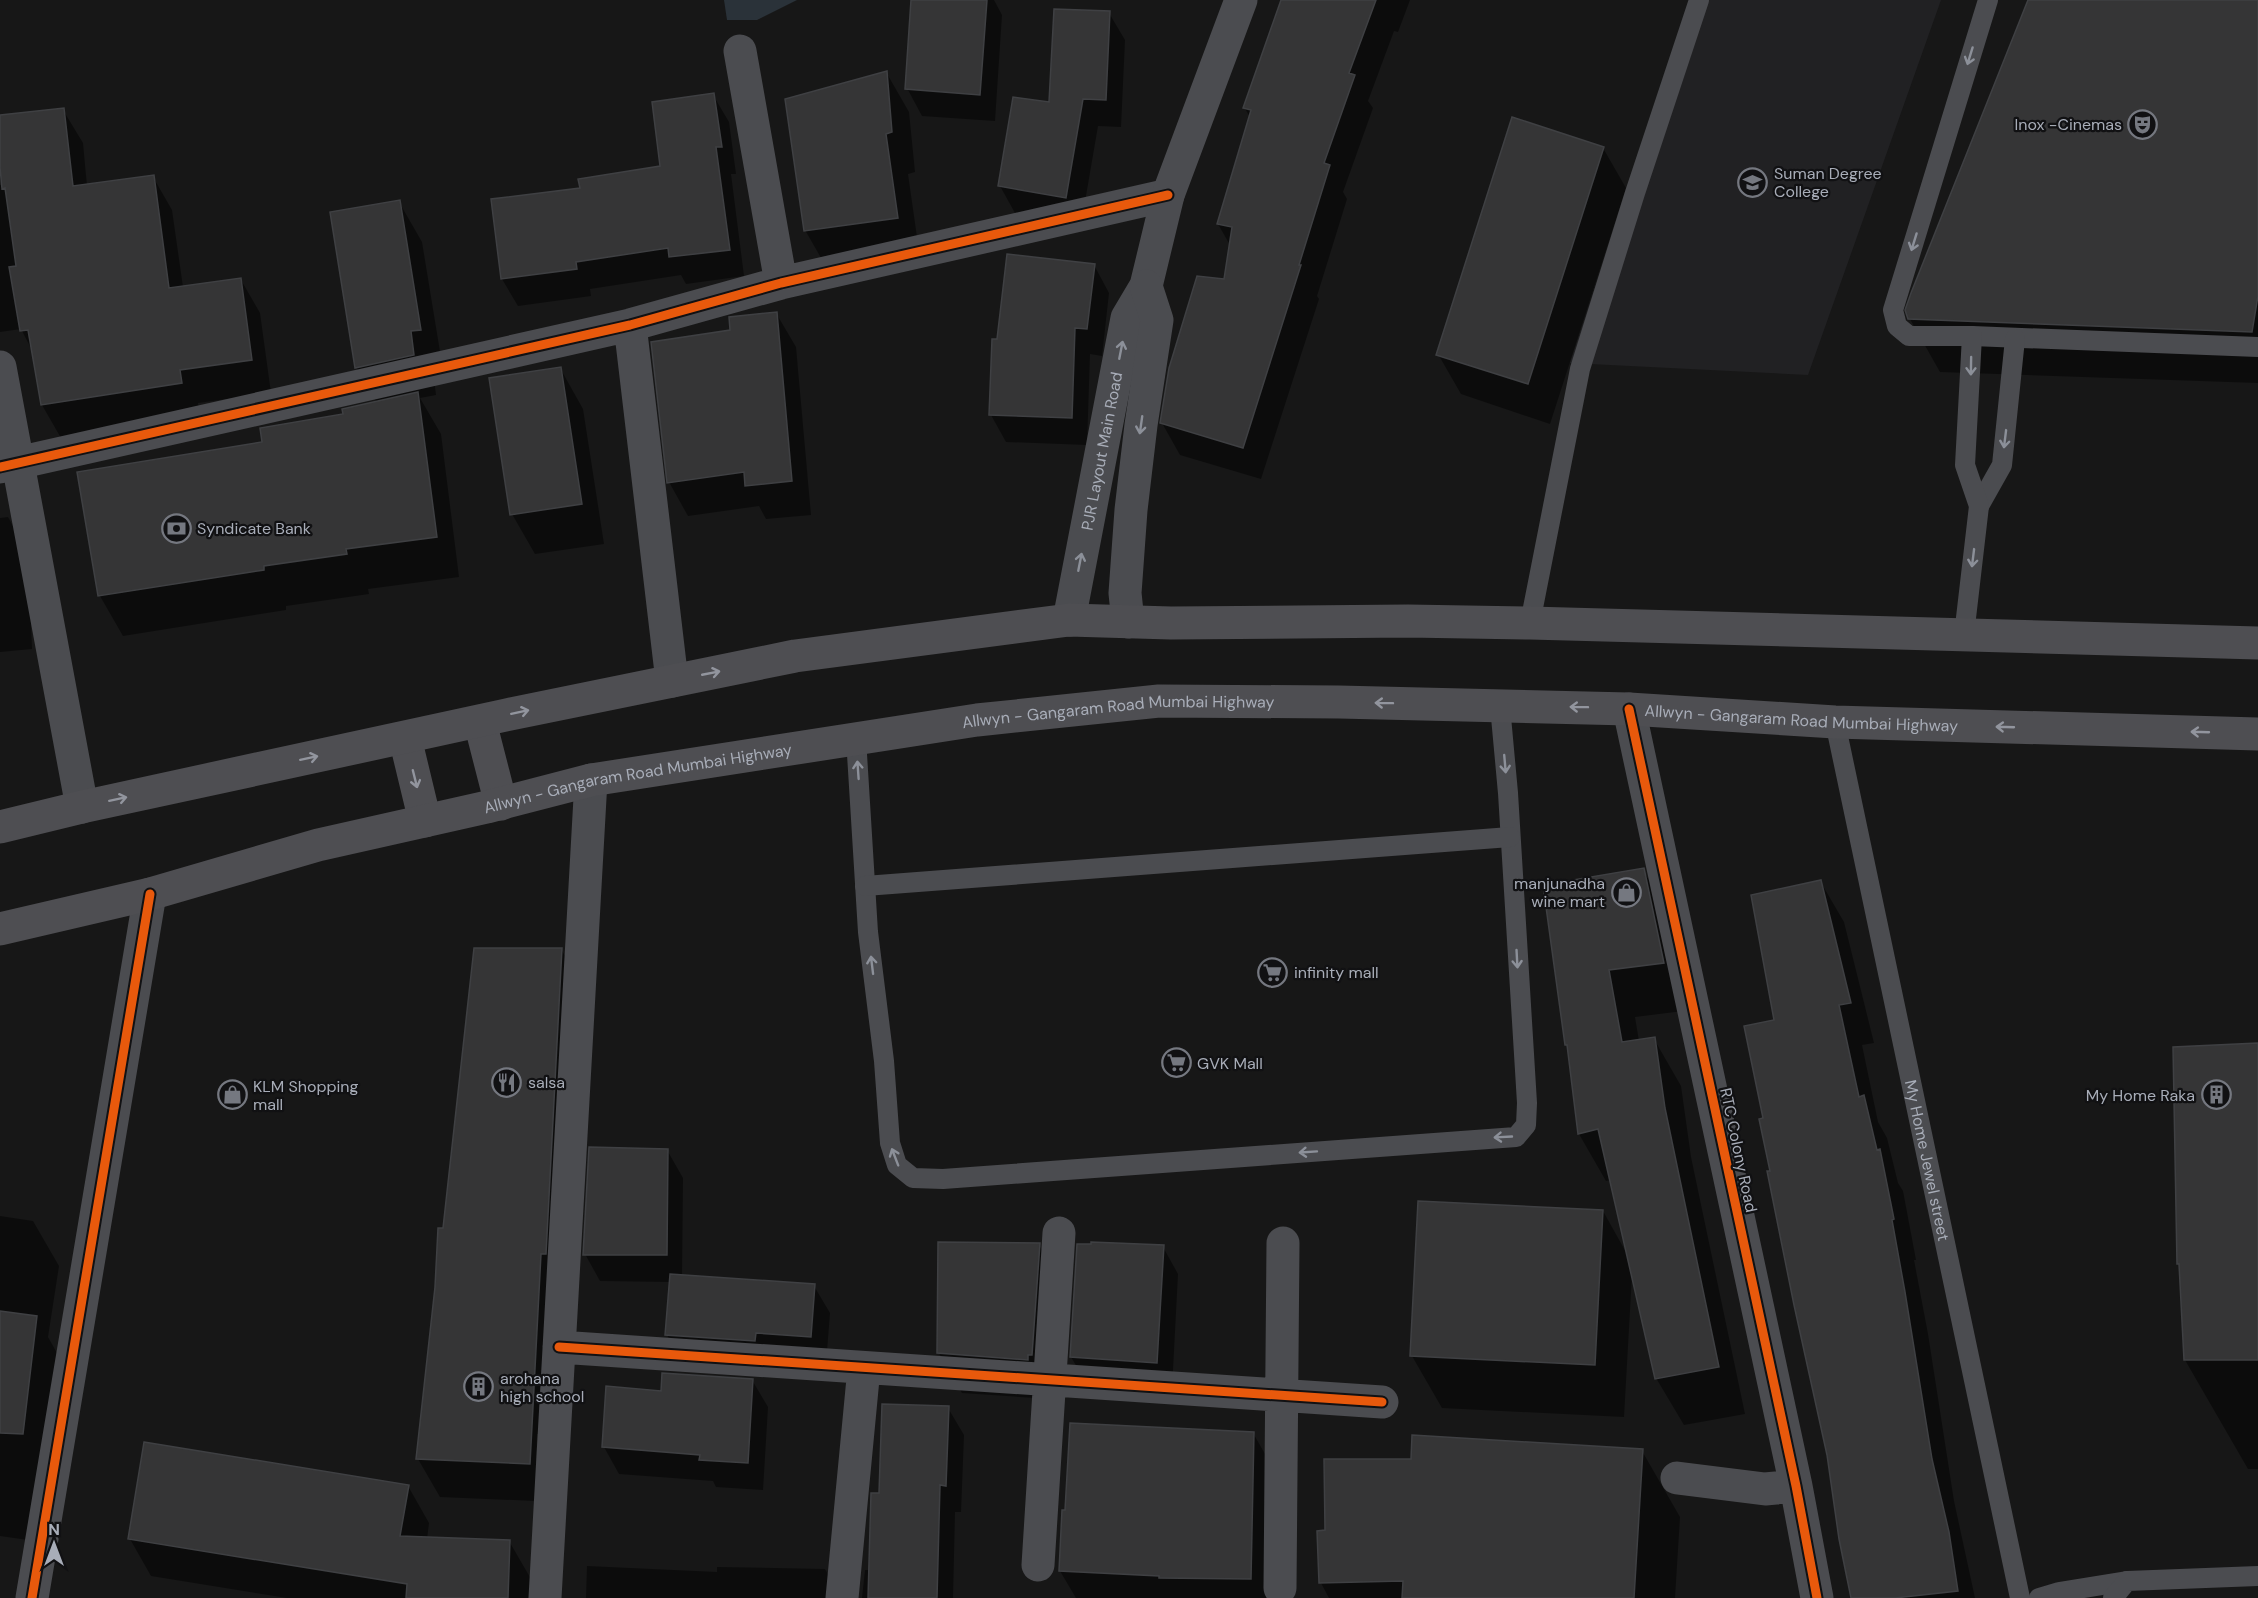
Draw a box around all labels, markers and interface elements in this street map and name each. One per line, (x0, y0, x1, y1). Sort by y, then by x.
one-way arrow (1964, 46, 1975, 65)
theatre icon: Inox -Cinemas (2127, 108, 2159, 140)
place label: Inox -Cinemas (2014, 114, 2122, 135)
place label: Suman Degree College (1774, 163, 1882, 202)
school or university icon: Suman Degree College (1737, 166, 1769, 198)
one-way arrow (1908, 233, 1919, 252)
one-way arrow (1116, 341, 1127, 360)
one-way arrow (1965, 355, 1977, 375)
street label: PJR Layout Main Road (1076, 370, 1127, 532)
one-way arrow (1135, 415, 1146, 435)
one-way arrow (1999, 428, 2010, 448)
bank icon: Syndicate Bank (160, 512, 192, 544)
place label: Syndicate Bank (197, 518, 311, 539)
one-way arrow (1967, 548, 1978, 567)
one-way arrow (1075, 553, 1086, 572)
one-way arrow (701, 667, 720, 678)
street label: Allwyn - Gangaram Road Mumbai Highway (960, 691, 1275, 733)
one-way arrow (1375, 697, 1395, 709)
street label: Allwyn - Gangaram Road Mumbai Highway (1644, 700, 1958, 736)
one-way arrow (1570, 702, 1590, 713)
one-way arrow (510, 706, 529, 717)
one-way arrow (1995, 721, 2015, 733)
one-way arrow (2190, 726, 2210, 738)
street label: Allwyn - Gangaram Road Mumbai Highway (482, 739, 794, 818)
one-way arrow (299, 752, 318, 763)
one-way arrow (1500, 754, 1511, 773)
one-way arrow (853, 761, 864, 781)
one-way arrow (409, 769, 421, 788)
one-way arrow (108, 793, 127, 804)
place label: manjunadha wine mart (1514, 873, 1605, 912)
shop icon: manjunadha wine mart (1610, 876, 1642, 908)
one-way arrow (1512, 948, 1523, 968)
one-way arrow (866, 955, 877, 975)
supermarket icon: infinity mall (1257, 956, 1289, 988)
place label: infinity mall (1294, 962, 1379, 983)
supermarket icon: GVK Mall (1160, 1047, 1192, 1079)
place label: GVK Mall (1197, 1053, 1263, 1074)
restaurant icon: salsa (491, 1066, 523, 1098)
place label: salsa (528, 1072, 565, 1093)
place label: KLM Shopping mall (253, 1076, 359, 1115)
street label: My Home Jewel street (1900, 1078, 1954, 1243)
shop icon: KLM Shopping mall (216, 1079, 248, 1111)
building icon: My Home Raka (2200, 1079, 2232, 1111)
place label: My Home Raka (2086, 1085, 2195, 1106)
street label: RTC Colony Road (1715, 1086, 1762, 1214)
one-way arrow (1493, 1132, 1513, 1143)
one-way arrow (1299, 1147, 1319, 1158)
one-way arrow (889, 1149, 900, 1167)
place label: arohana high school (500, 1368, 584, 1407)
building icon: arohana high school (463, 1371, 495, 1403)
north arrow (24, 1514, 84, 1574)
text: N (48, 1519, 60, 1540)

